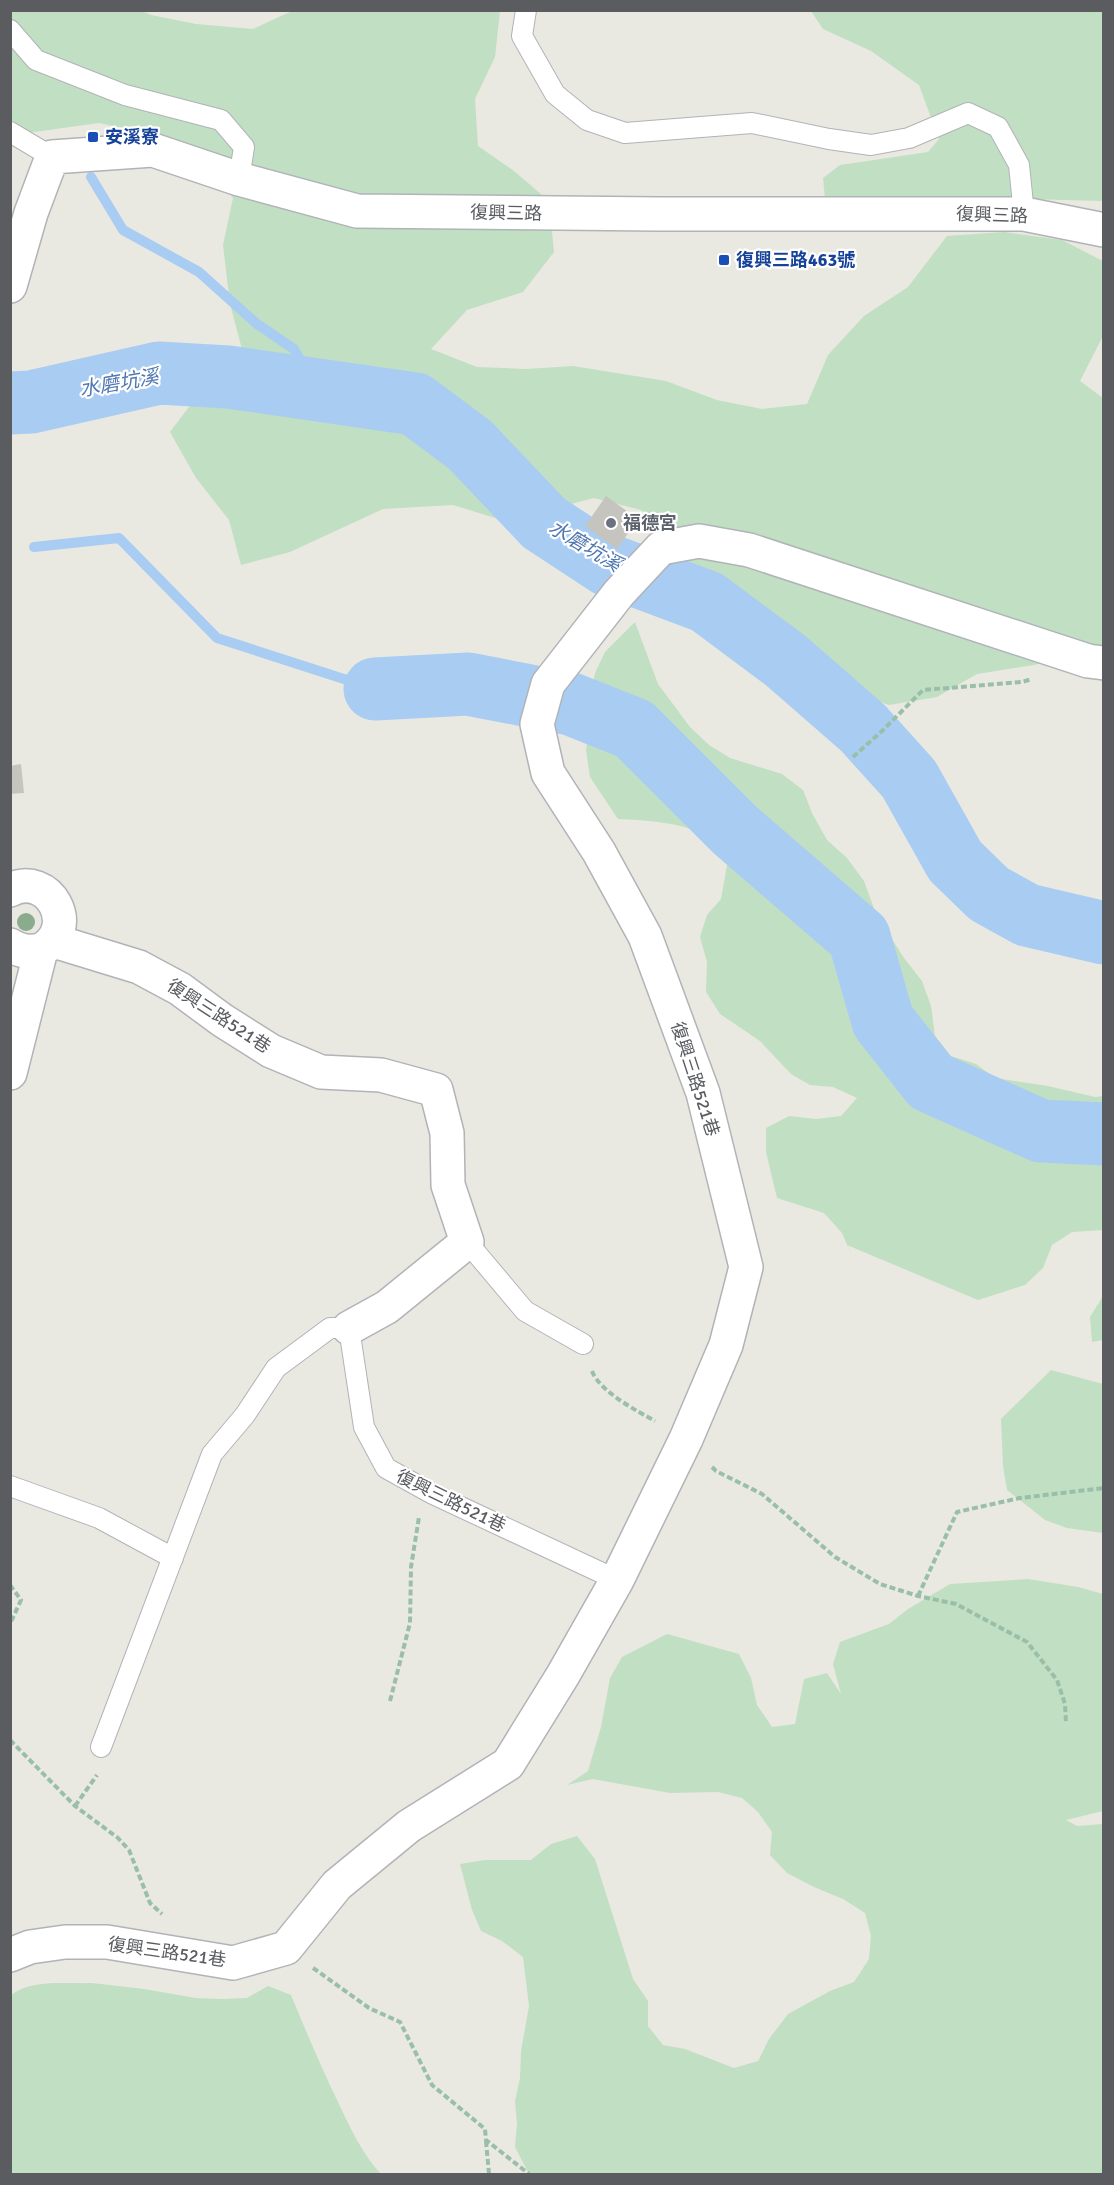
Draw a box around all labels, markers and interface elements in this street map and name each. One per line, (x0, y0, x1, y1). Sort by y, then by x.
place label: 安溪寮 (105, 126, 159, 148)
marker: 安溪寮 (86, 130, 100, 144)
street label: 復興三路 (470, 201, 542, 225)
street label: 復興三路 (956, 203, 1028, 227)
place label: 復興三路463號 (736, 249, 855, 271)
marker: 復興三路463號 (717, 253, 731, 267)
water label: 水磨坑溪 (77, 363, 164, 402)
place label: 福德宮 (623, 512, 677, 534)
water label: 水磨坑溪 (544, 515, 628, 579)
marker: 福德宮 (604, 516, 618, 530)
street label: 復興三路521巷 (163, 974, 275, 1058)
street label: 復興三路521巷 (666, 1019, 724, 1139)
street label: 復興三路521巷 (393, 1465, 509, 1537)
street label: 復興三路521巷 (106, 1933, 228, 1971)

